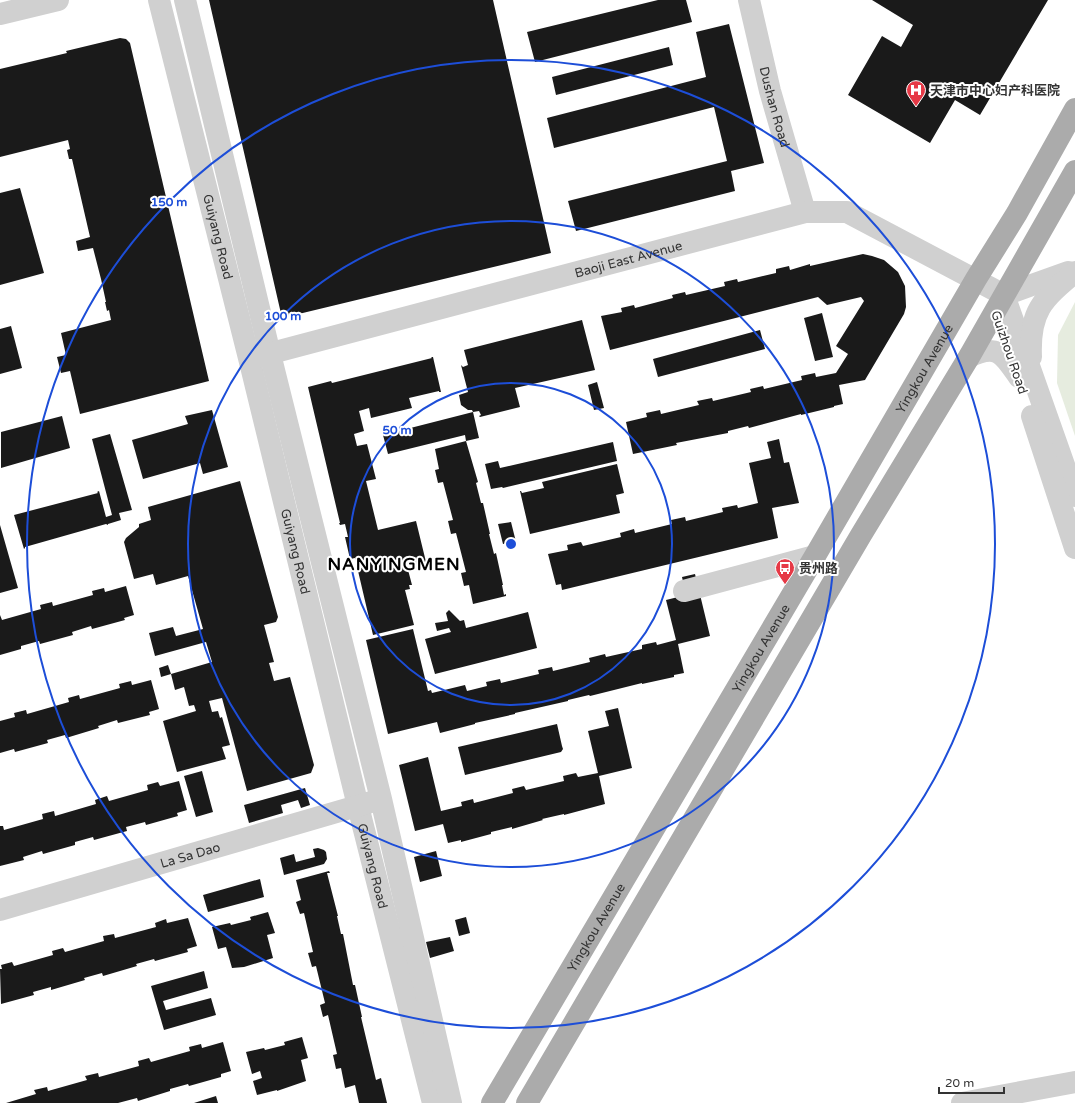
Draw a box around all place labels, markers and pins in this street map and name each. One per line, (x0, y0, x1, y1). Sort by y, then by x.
hospital icon: 天津市中心妇产科医院 (905, 79, 927, 107)
place label: 天津市中心妇产科医院 (930, 83, 1060, 99)
centre of rings (504, 537, 518, 551)
bus stop icon: 贵州路 (774, 557, 796, 585)
place label: 贵州路 (799, 561, 838, 577)

